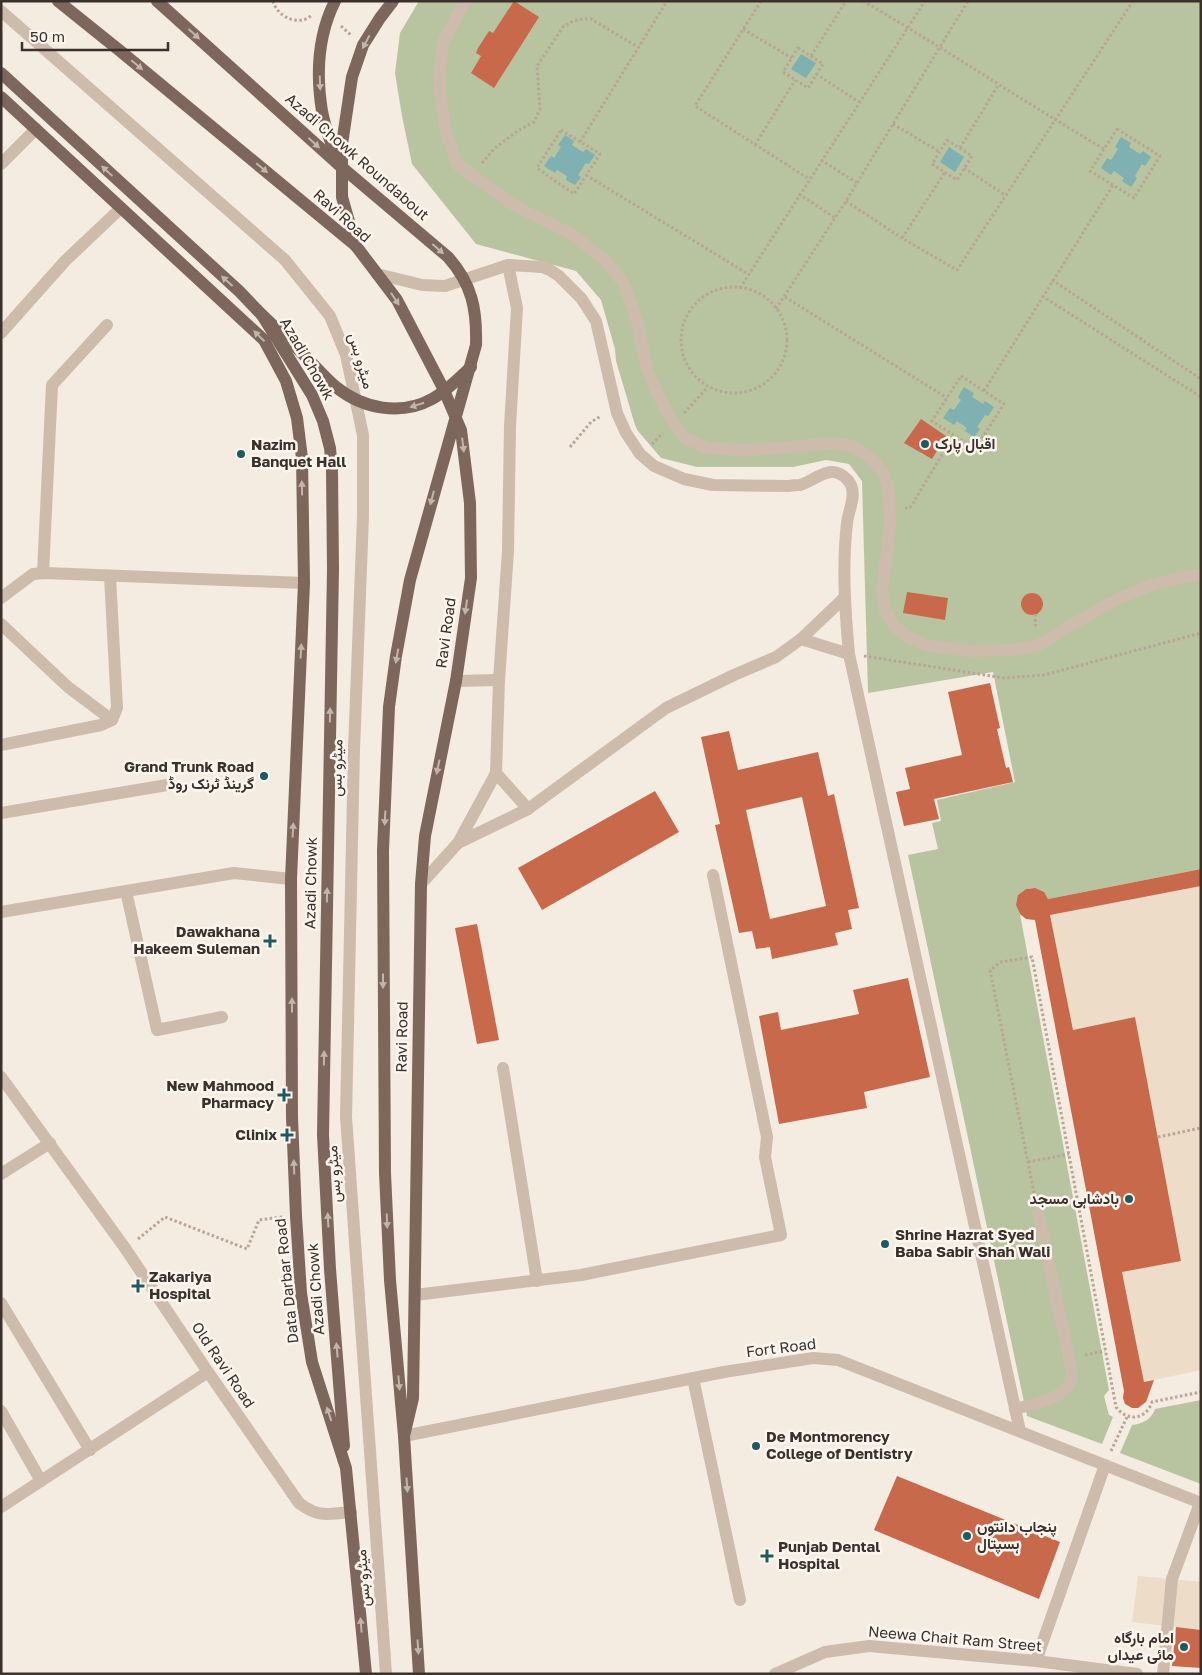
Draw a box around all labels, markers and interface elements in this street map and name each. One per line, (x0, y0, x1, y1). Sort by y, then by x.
scale bar (22, 20, 169, 52)
text: 50 m (30, 27, 65, 45)
one-way arrow (187, 28, 199, 40)
one-way arrow (362, 34, 370, 49)
one-way arrow (130, 59, 143, 70)
one-way arrow (316, 75, 324, 91)
street label: Azadi Chowk Roundabout (282, 89, 433, 224)
one-way arrow (308, 137, 320, 149)
one-way arrow (255, 163, 268, 174)
one-way arrow (101, 165, 113, 177)
street label: Ravi Road (310, 185, 375, 246)
one-way arrow (431, 243, 444, 254)
one-way arrow (221, 275, 233, 287)
one-way arrow (391, 292, 400, 305)
street label: Azadi Chowk (277, 314, 339, 403)
one-way arrow (253, 330, 265, 342)
street label: میٹرو بس (343, 331, 379, 391)
one-way arrow (409, 401, 424, 409)
place label: اقبال پارک (935, 434, 995, 454)
place label: Nazim Banquet Hall (251, 435, 346, 470)
one-way arrow (459, 438, 467, 454)
marker: اقبال پارک (919, 438, 931, 450)
marker: Nazim Banquet Hall (235, 448, 247, 460)
one-way arrow (298, 480, 306, 496)
one-way arrow (428, 490, 436, 505)
street label: Ravi Road (431, 596, 459, 669)
one-way arrow (462, 599, 470, 615)
one-way arrow (298, 642, 306, 658)
one-way arrow (392, 649, 400, 665)
one-way arrow (327, 707, 335, 723)
street label: میٹرو بس (327, 739, 347, 797)
place label: Grand Trunk Road گرینڈ ٹرنک روڈ (124, 757, 254, 793)
one-way arrow (434, 759, 442, 775)
marker: Grand Trunk Road گرینڈ ٹرنک روڈ (258, 770, 270, 782)
one-way arrow (380, 810, 388, 826)
one-way arrow (289, 822, 297, 838)
street label: Azadi Chowk (300, 836, 320, 929)
one-way arrow (323, 887, 331, 903)
place label: Dawakhana Hakeem Suleman (133, 922, 260, 957)
marker: Dawakhana Hakeem Suleman (264, 935, 276, 947)
one-way arrow (380, 973, 388, 989)
one-way arrow (287, 997, 295, 1013)
street label: Ravi Road (391, 1001, 411, 1073)
one-way arrow (320, 1049, 328, 1065)
place label: New Mahmood Pharmacy (166, 1076, 274, 1111)
marker: New Mahmood Pharmacy (278, 1089, 290, 1101)
place label: Clinix (235, 1125, 277, 1143)
marker: Clinix (281, 1129, 293, 1141)
street label: میٹرو بس (322, 1145, 346, 1203)
one-way arrow (290, 1159, 298, 1175)
place label: بادشاہی مسجد (1030, 1189, 1119, 1209)
marker: بادشاہی مسجد (1123, 1193, 1135, 1205)
one-way arrow (323, 1212, 331, 1228)
one-way arrow (383, 1214, 391, 1230)
street label: Data Darbar Road (270, 1218, 302, 1345)
place label: Shrine Hazrat Syed Baba Sabir Shah Wali (895, 1225, 1050, 1260)
marker: Shrine Hazrat Syed Baba Sabir Shah Wali (879, 1238, 891, 1250)
street label: Azadi Chowk (303, 1242, 327, 1336)
place label: Zakariya Hospital (149, 1267, 212, 1302)
marker: Zakariya Hospital (131, 1279, 145, 1293)
street label: Old Ravi Road (188, 1318, 259, 1411)
street label: Fort Road (745, 1334, 817, 1360)
one-way arrow (332, 1341, 340, 1357)
one-way arrow (395, 1376, 403, 1392)
one-way arrow (324, 1406, 332, 1421)
place label: De Montmorency College of Dentistry (766, 1427, 913, 1462)
marker: De Montmorency College of Dentistry (750, 1440, 762, 1452)
one-way arrow (404, 1477, 412, 1493)
place label: پنجاب دانتوں ہسپتال (977, 1517, 1057, 1554)
marker: پنجاب دانتوں ہسپتال (961, 1530, 973, 1542)
place label: Punjab Dental Hospital (778, 1537, 880, 1572)
street label: میٹرو بس (351, 1549, 375, 1607)
marker: Punjab Dental Hospital (760, 1549, 774, 1563)
one-way arrow (357, 1617, 365, 1633)
street label: Neewa Chait Ram Street (867, 1621, 1043, 1655)
place label: امام بارگاہ مائی عیداں (1107, 1628, 1174, 1664)
one-way arrow (414, 1640, 422, 1656)
marker: امام بارگاہ مائی عیداں (1178, 1641, 1190, 1653)

